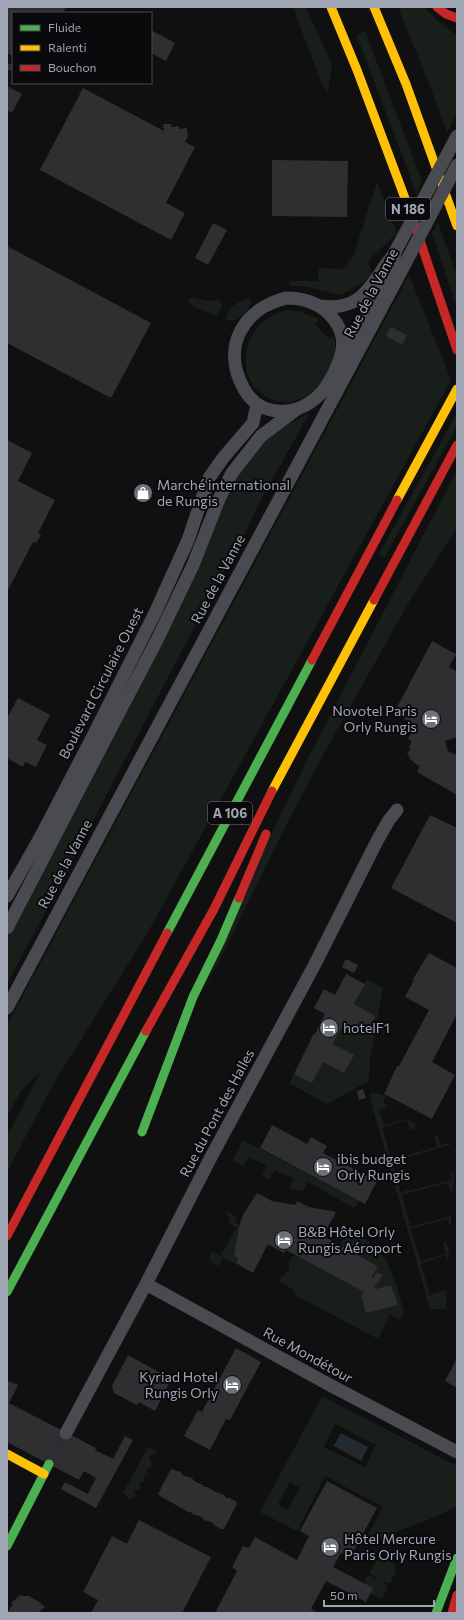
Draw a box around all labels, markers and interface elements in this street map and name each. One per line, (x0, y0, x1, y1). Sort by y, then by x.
legend (12, 12, 152, 84)
text: Fluide (48, 20, 81, 34)
text: Ralenti (48, 40, 87, 54)
text: Bouchon (48, 60, 96, 74)
road number: N 186 (386, 198, 430, 220)
street label: Rue de la Vanne (340, 245, 401, 340)
place label: Marché international de Rungis (157, 476, 290, 509)
shop icon: Marché international de Rungis (132, 482, 154, 504)
street label: Rue de la Vanne (187, 531, 248, 626)
street label: Boulevard Circulaire Ouest (55, 604, 146, 762)
place label: Novotel Paris Orly Rungis (332, 702, 417, 735)
hotel icon: Novotel Paris Orly Rungis (420, 708, 442, 730)
road number: A 106 (208, 802, 252, 824)
street label: Rue de la Vanne (34, 816, 95, 911)
hotel icon: hotelF1 (318, 1017, 340, 1039)
place label: hotelF1 (343, 1019, 390, 1036)
street label: Rue du Pont des Halles (176, 1046, 257, 1180)
place label: ibis budget Orly Rungis (337, 1150, 410, 1183)
hotel icon: ibis budget Orly Rungis (312, 1156, 334, 1178)
place label: B&B Hôtel Orly Rungis Aéroport (298, 1223, 402, 1256)
hotel icon: B&B Hôtel Orly Rungis Aéroport (273, 1229, 295, 1251)
street label: Rue Mondétour (261, 1323, 356, 1386)
place label: Kyriad Hotel Rungis Orly (139, 1368, 218, 1401)
hotel icon: Kyriad Hotel Rungis Orly (221, 1374, 243, 1396)
place label: Hôtel Mercure Paris Orly Rungis (344, 1530, 452, 1563)
hotel icon: Hôtel Mercure Paris Orly Rungis (319, 1536, 341, 1558)
scale bar (324, 1582, 434, 1608)
text: 50 m (330, 1588, 358, 1602)

